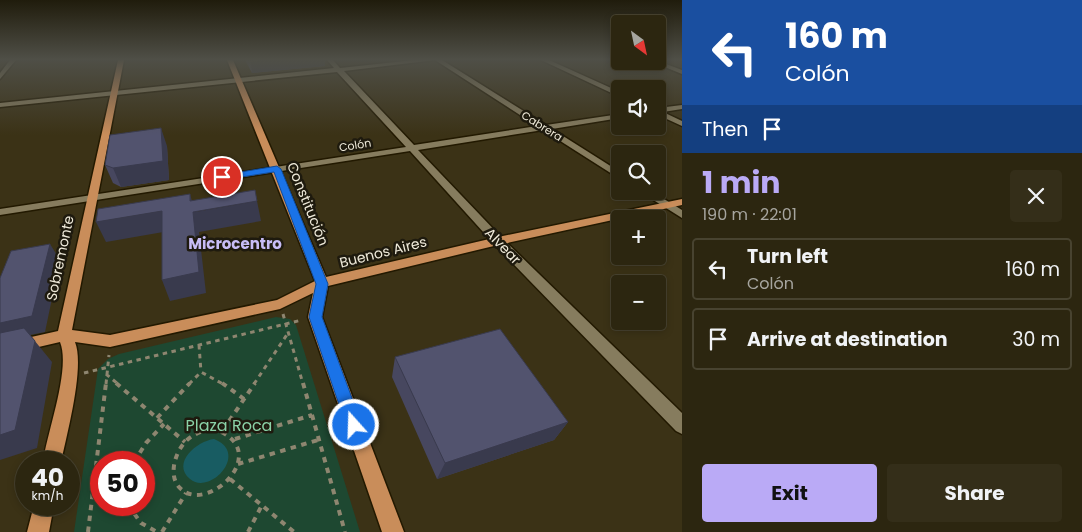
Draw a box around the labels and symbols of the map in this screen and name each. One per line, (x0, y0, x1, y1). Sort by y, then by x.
north arrow (611, 15, 666, 70)
street label: Cabrera (518, 107, 566, 145)
street label: Colón (338, 135, 372, 155)
pin (201, 156, 243, 198)
street label: Constitución (282, 159, 334, 249)
street label: Sobremonte (41, 213, 79, 302)
street label: Alvear (480, 223, 526, 269)
street label: Buenos Aires (337, 231, 429, 273)
district label: Microcentro (188, 233, 282, 254)
position arrow (327, 398, 379, 450)
park label: Plaza Roca (186, 414, 272, 437)
speed limit sign: 50 (90, 451, 155, 516)

